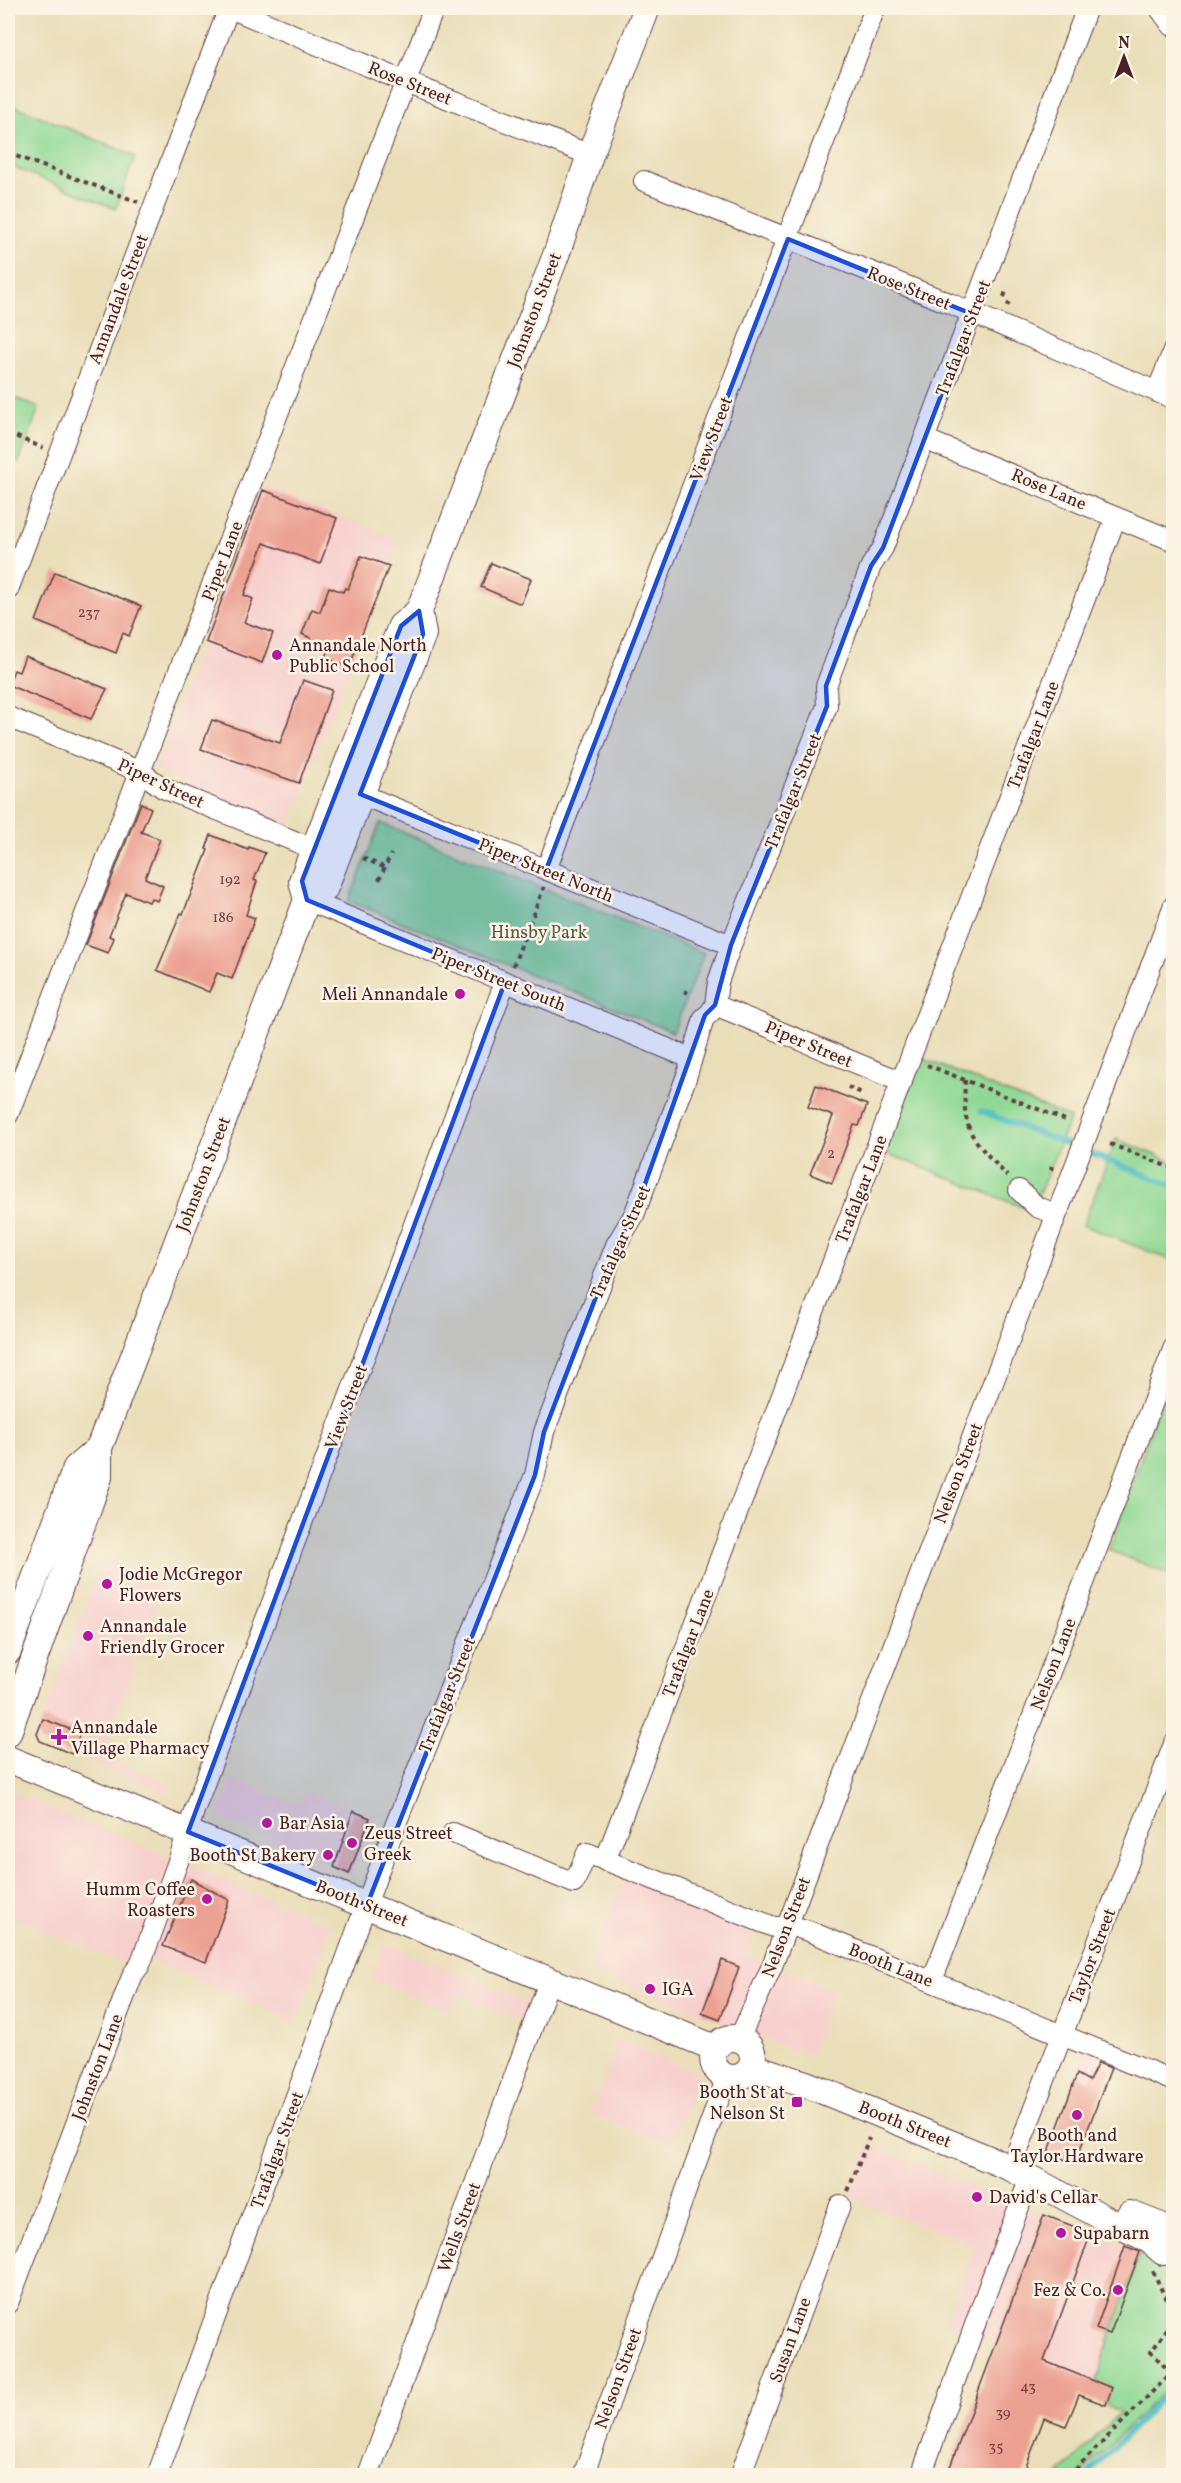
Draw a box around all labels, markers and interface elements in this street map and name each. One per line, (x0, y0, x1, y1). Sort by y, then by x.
north arrow (1094, 27, 1154, 87)
text: N (1118, 33, 1130, 55)
street label: Rose Street (364, 56, 455, 113)
street label: Annandale Street (83, 231, 156, 368)
street label: Johnston Street (502, 249, 569, 372)
street label: Rose Street (863, 261, 954, 318)
street label: Trafalgar Street (931, 276, 998, 401)
street label: View Street (685, 393, 740, 486)
street label: Rose Lane (1007, 463, 1090, 517)
street label: Piper Lane (197, 518, 250, 605)
house number: 237 (78, 603, 100, 624)
place label: Annandale North Public School (289, 634, 427, 680)
marker: Annandale North Public School (270, 648, 284, 662)
street label: Trafalgar Lane (1002, 678, 1067, 793)
street label: Trafalgar Street (760, 730, 829, 853)
street label: Piper Street (113, 753, 208, 815)
street label: Piper Street North (474, 833, 617, 910)
house number: 192 (219, 870, 241, 891)
house number: 186 (212, 908, 234, 929)
park label: Hinsby Park (491, 921, 588, 946)
street label: Piper Street South (427, 942, 570, 1019)
place label: Meli Annandale (322, 983, 448, 1008)
marker: Meli Annandale (453, 987, 467, 1001)
street label: Piper Street (761, 1016, 856, 1075)
street label: Johnston Street (171, 1113, 238, 1236)
street label: Trafalgar Lane (830, 1132, 895, 1247)
house number: 2 (827, 1144, 835, 1165)
street label: Trafalgar Street (585, 1181, 658, 1304)
street label: View Street (320, 1361, 375, 1454)
street label: Nelson Street (929, 1420, 990, 1528)
place label: Jodie McGregor Flowers (119, 1563, 243, 1609)
marker: Jodie McGregor Flowers (100, 1577, 114, 1591)
street label: Trafalgar Lane (657, 1586, 722, 1701)
place label: Annandale Friendly Grocer (100, 1615, 225, 1661)
street label: Nelson Lane (1025, 1615, 1083, 1714)
marker: Annandale Friendly Grocer (81, 1629, 95, 1643)
street label: Trafalgar Street (414, 1634, 483, 1757)
place label: Annandale Village Pharmacy (71, 1716, 210, 1762)
marker: Annandale Village Pharmacy (52, 1730, 66, 1744)
place label: Bar Asia (279, 1812, 345, 1837)
marker: Bar Asia (260, 1816, 274, 1830)
place label: Zeus Street Greek (364, 1822, 453, 1868)
marker: Zeus Street Greek (345, 1836, 359, 1850)
place label: Booth St Bakery (190, 1844, 316, 1869)
marker: Booth St Bakery (321, 1848, 335, 1862)
street label: Booth Street (311, 1874, 412, 1934)
street label: Nelson Street (757, 1874, 818, 1982)
place label: Humm Coffee Roasters (85, 1878, 195, 1924)
marker: Humm Coffee Roasters (200, 1892, 214, 1906)
street label: Taylor Street (1064, 1905, 1123, 2008)
street label: Booth Lane (844, 1938, 937, 1995)
place label: IGA (662, 1978, 694, 2003)
marker: IGA (643, 1982, 657, 1996)
street label: Johnston Lane (67, 2010, 130, 2125)
place label: Booth St at Nelson St (699, 2081, 785, 2127)
street label: Trafalgar Street (246, 2088, 311, 2213)
marker: Booth St at Nelson St (790, 2095, 804, 2109)
street label: Booth Street (854, 2095, 955, 2155)
marker: Booth and Taylor Hardware (1070, 2108, 1084, 2122)
place label: Booth and Taylor Hardware (1011, 2124, 1143, 2170)
street label: Wells Street (433, 2179, 488, 2276)
place label: David's Cellar (989, 2186, 1099, 2211)
marker: David's Cellar (970, 2190, 984, 2204)
place label: Supabarn (1073, 2222, 1150, 2247)
marker: Supabarn (1054, 2226, 1068, 2240)
place label: Fez & Co. (1033, 2279, 1106, 2304)
marker: Fez & Co. (1111, 2283, 1125, 2297)
street label: Susan Lane (764, 2294, 818, 2387)
street label: Nelson Street (590, 2324, 649, 2433)
house number: 43 (1020, 2377, 1036, 2398)
house number: 39 (995, 2403, 1011, 2424)
house number: 35 (989, 2437, 1003, 2458)

